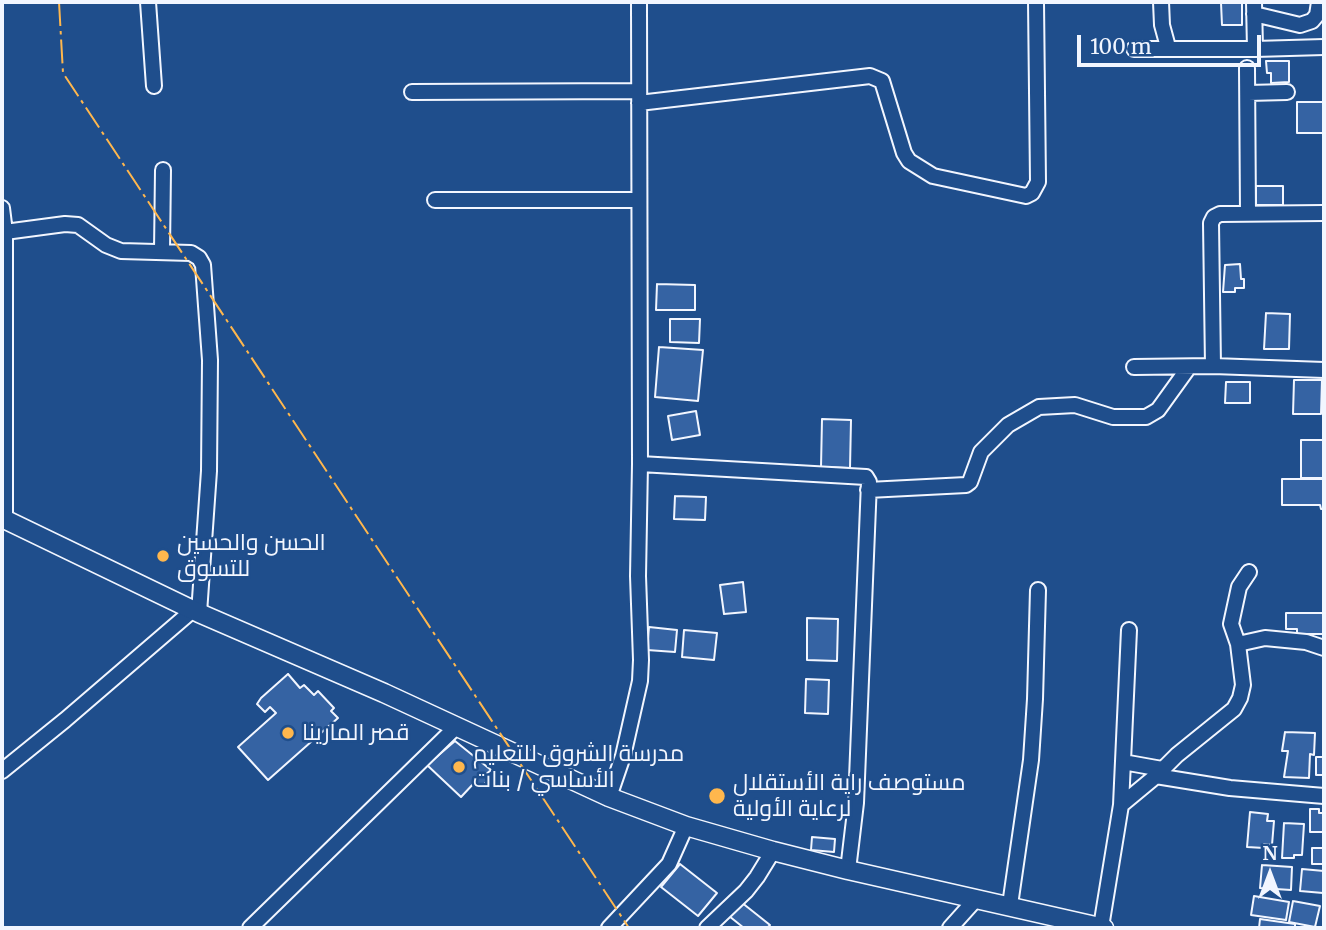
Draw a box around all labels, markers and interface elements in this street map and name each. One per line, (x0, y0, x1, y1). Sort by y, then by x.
scale bar (1081, 21, 1265, 65)
text: 100 m (1090, 33, 1152, 60)
place label: الحسن والحسين للتسوق (177, 529, 326, 583)
marker: الحسن والحسين للتسوق (155, 548, 171, 564)
place label: قصر المارينا (302, 719, 410, 747)
marker: قصر المارينا (280, 725, 296, 741)
place label: مدرسة الشروق للتعليم الأساسي / بنات (473, 740, 684, 794)
marker: مدرسة الشروق للتعليم الأساسي / بنات (451, 759, 467, 775)
place label: مستوصف راية الأستقلال لرعاية الأولية (733, 769, 966, 823)
marker: مستوصف راية الأستقلال لرعاية الأولية (707, 786, 727, 806)
north arrow (1235, 839, 1305, 909)
text: N (1262, 841, 1278, 865)

